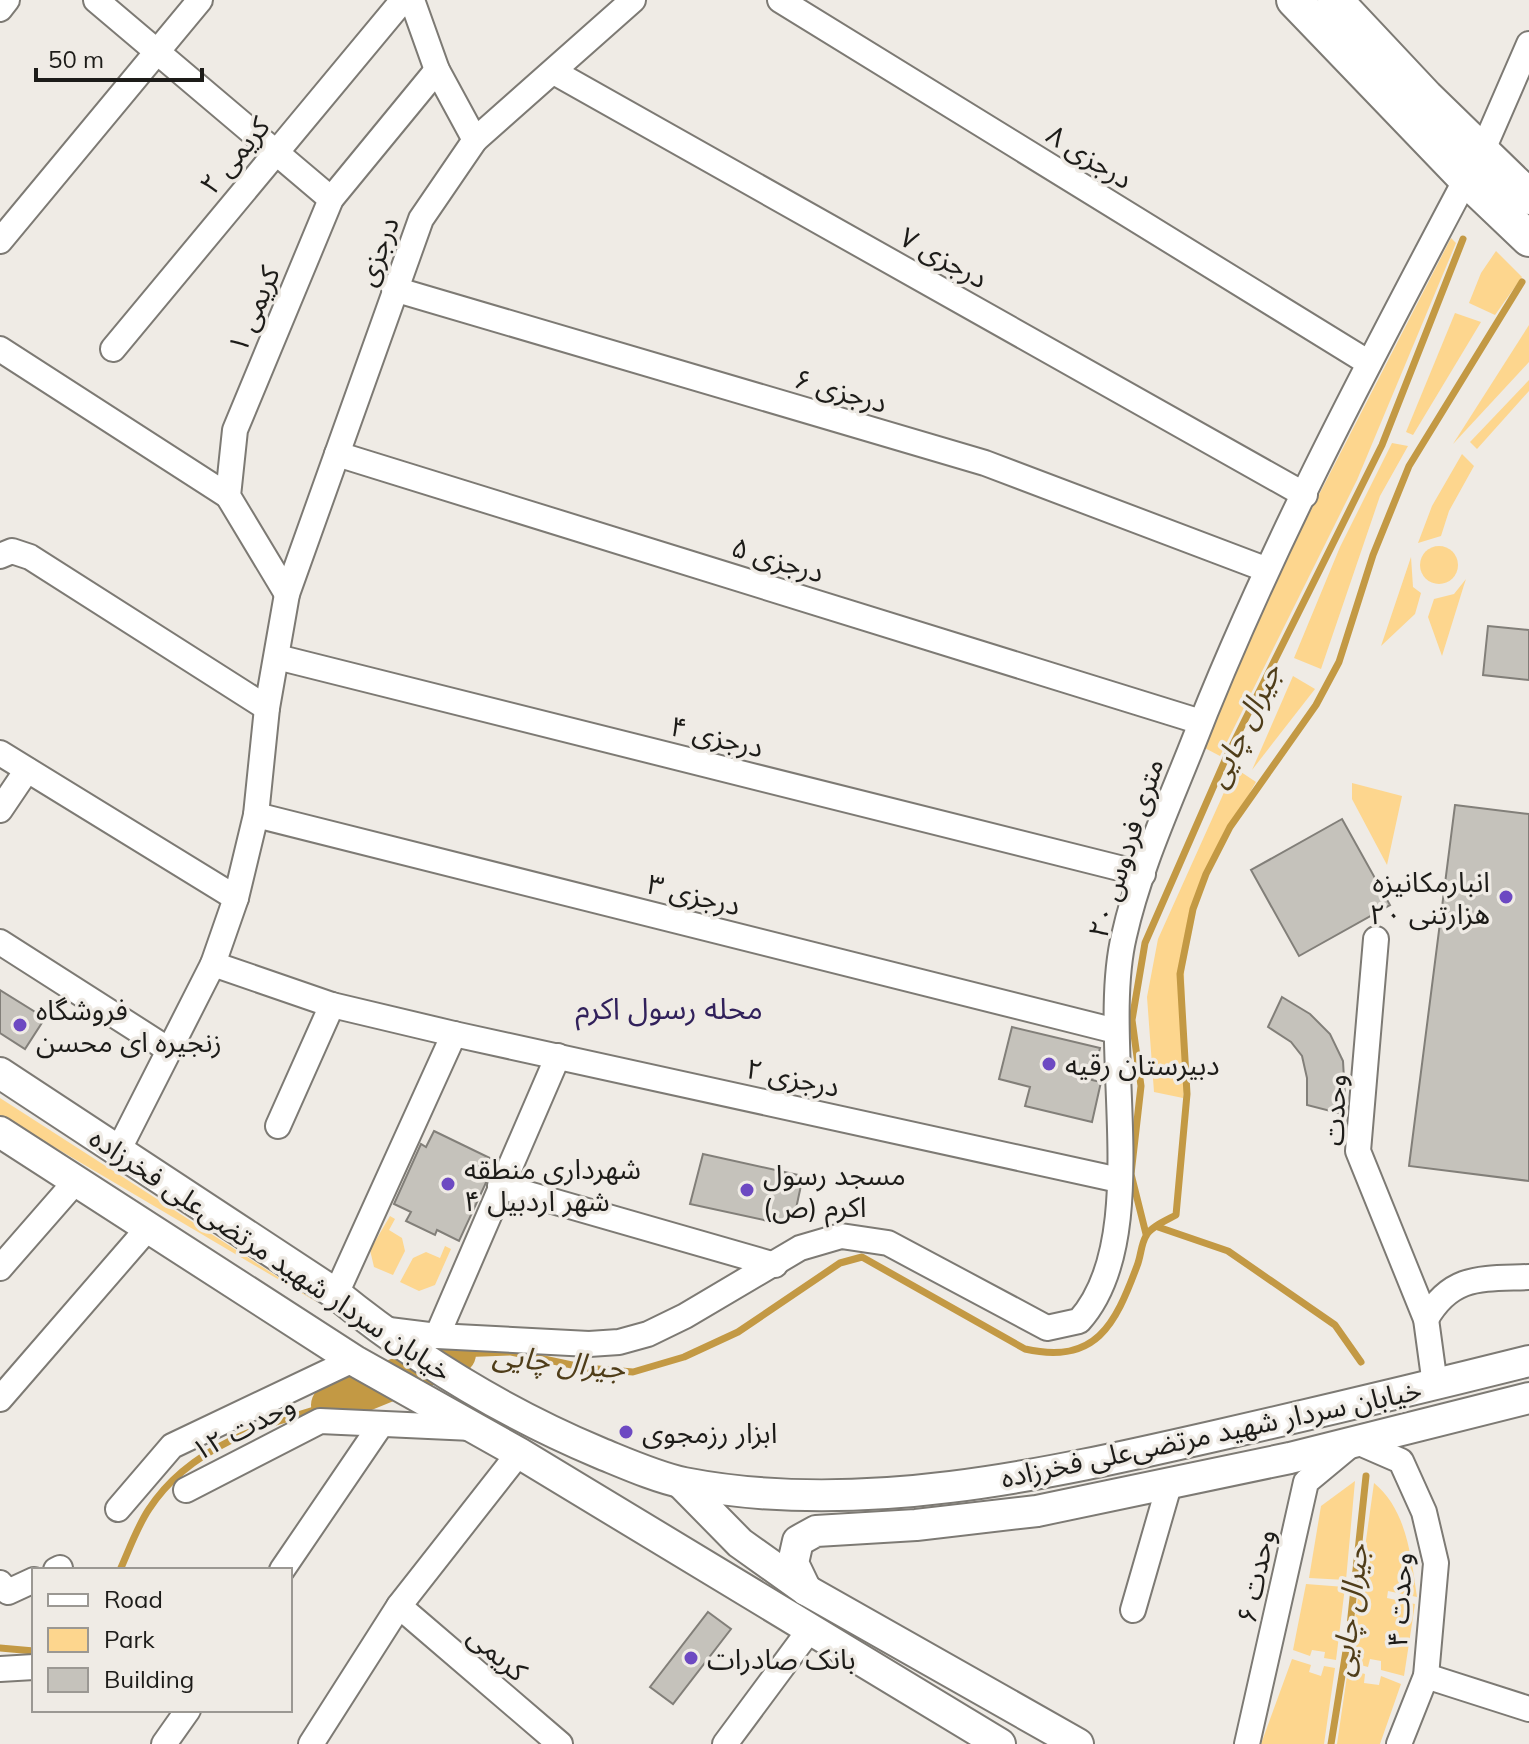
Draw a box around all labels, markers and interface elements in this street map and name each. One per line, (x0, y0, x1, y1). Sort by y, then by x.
scale bar (36, 32, 202, 82)
text: 50 m (48, 44, 104, 74)
street label: کریمی ۲ (192, 109, 277, 201)
street label: درجزی ۸ (1041, 116, 1139, 196)
street label: درجزی (348, 211, 406, 291)
street label: درجزی ۷ (894, 219, 994, 295)
street label: کریمی ۱ (219, 260, 287, 357)
street label: درجزی ۶ (791, 360, 891, 420)
street label: درجزی ۵ (728, 528, 828, 590)
water label: جیرال چایی (1197, 656, 1290, 794)
street label: درجزی ۴ (667, 708, 767, 764)
street label: ۲۰ متری فردوس (1080, 754, 1170, 942)
place label: انبارمکانیزه ۲۰ هزارتنی (1370, 864, 1490, 931)
street label: درجزی ۳ (644, 866, 744, 922)
marker: انبارمکانیزه ۲۰ هزارتنی (1497, 888, 1515, 906)
district label: محله رسول اکرم (575, 989, 763, 1031)
place label: فروشگاه زنجیره ای محسن (36, 992, 222, 1059)
marker: فروشگاه زنجیره ای محسن (11, 1016, 29, 1034)
place label: دبیرستان رقیه (1065, 1047, 1220, 1082)
street label: درجزی ۲ (743, 1050, 843, 1104)
marker: دبیرستان رقیه (1040, 1055, 1058, 1073)
street label: وحدت (1315, 1074, 1353, 1146)
street label: خیابان سردار شهید مرتضی‌علی فخرزاده (83, 1120, 459, 1388)
place label: شهرداری منطقه ۴ شهر اردبیل (464, 1151, 641, 1218)
place label: مسجد رسول اکرم (ص) (763, 1157, 906, 1228)
marker: شهرداری منطقه ۴ شهر اردبیل (439, 1175, 457, 1193)
marker: مسجد رسول اکرم (ص) (738, 1181, 756, 1199)
water label: جیرال چایی (491, 1335, 628, 1388)
street label: خیابان سردار شهید مرتضی‌علی فخرزاده (997, 1371, 1425, 1495)
street label: وحدت ۱۲ (186, 1386, 300, 1468)
place label: ابزار رزمجوی (642, 1415, 777, 1450)
marker: ابزار رزمجوی (617, 1423, 635, 1441)
street label: وحدت ۶ (1228, 1526, 1282, 1626)
water label: جیرال چایی (1322, 1541, 1377, 1679)
street label: وحدت ۴ (1379, 1552, 1419, 1648)
legend (32, 1568, 292, 1712)
text: Road (104, 1584, 163, 1614)
street label: کریمی (461, 1618, 535, 1688)
text: Park (104, 1624, 155, 1654)
place label: بانک صادرات (707, 1641, 856, 1676)
marker: بانک صادرات (682, 1649, 700, 1667)
text: Building (104, 1664, 194, 1694)

